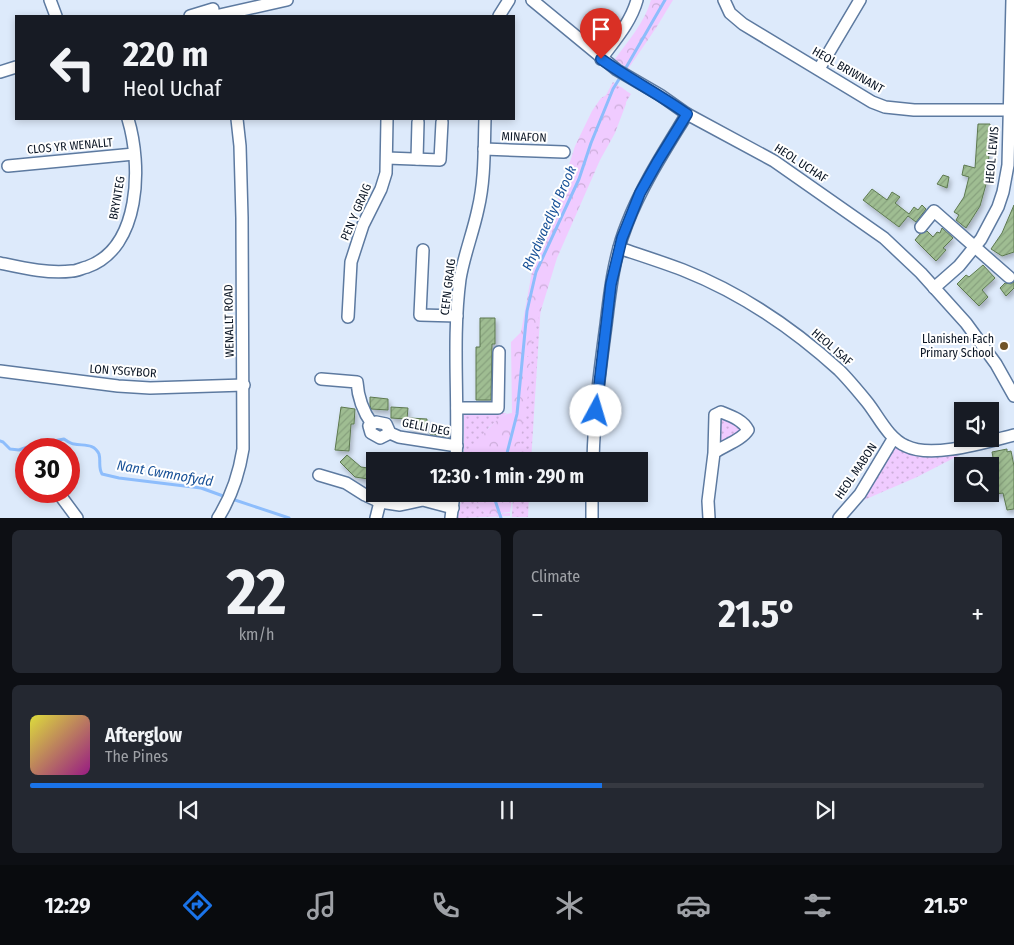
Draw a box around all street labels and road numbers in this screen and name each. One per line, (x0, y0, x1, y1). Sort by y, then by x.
street label: HEOL BRIWNANT (810, 44, 887, 96)
street label: HEOL LEWIS (983, 126, 1001, 184)
street label: MINAFON (501, 129, 547, 145)
street label: CLOS YR WENALLT (27, 135, 114, 157)
street label: HEOL UCHAF (772, 141, 831, 186)
street label: BRYNTEG (106, 175, 128, 221)
street label: PEN Y GRAIG (338, 181, 374, 243)
street label: CEFN GRAIG (438, 258, 458, 316)
street label: WENALLT ROAD (221, 284, 237, 358)
street label: HEOL ISAF (809, 326, 856, 369)
street label: LON YSGYBOR (89, 362, 158, 380)
street label: GELLI DEG (401, 416, 451, 439)
street label: HEOL MABON (832, 440, 880, 502)

